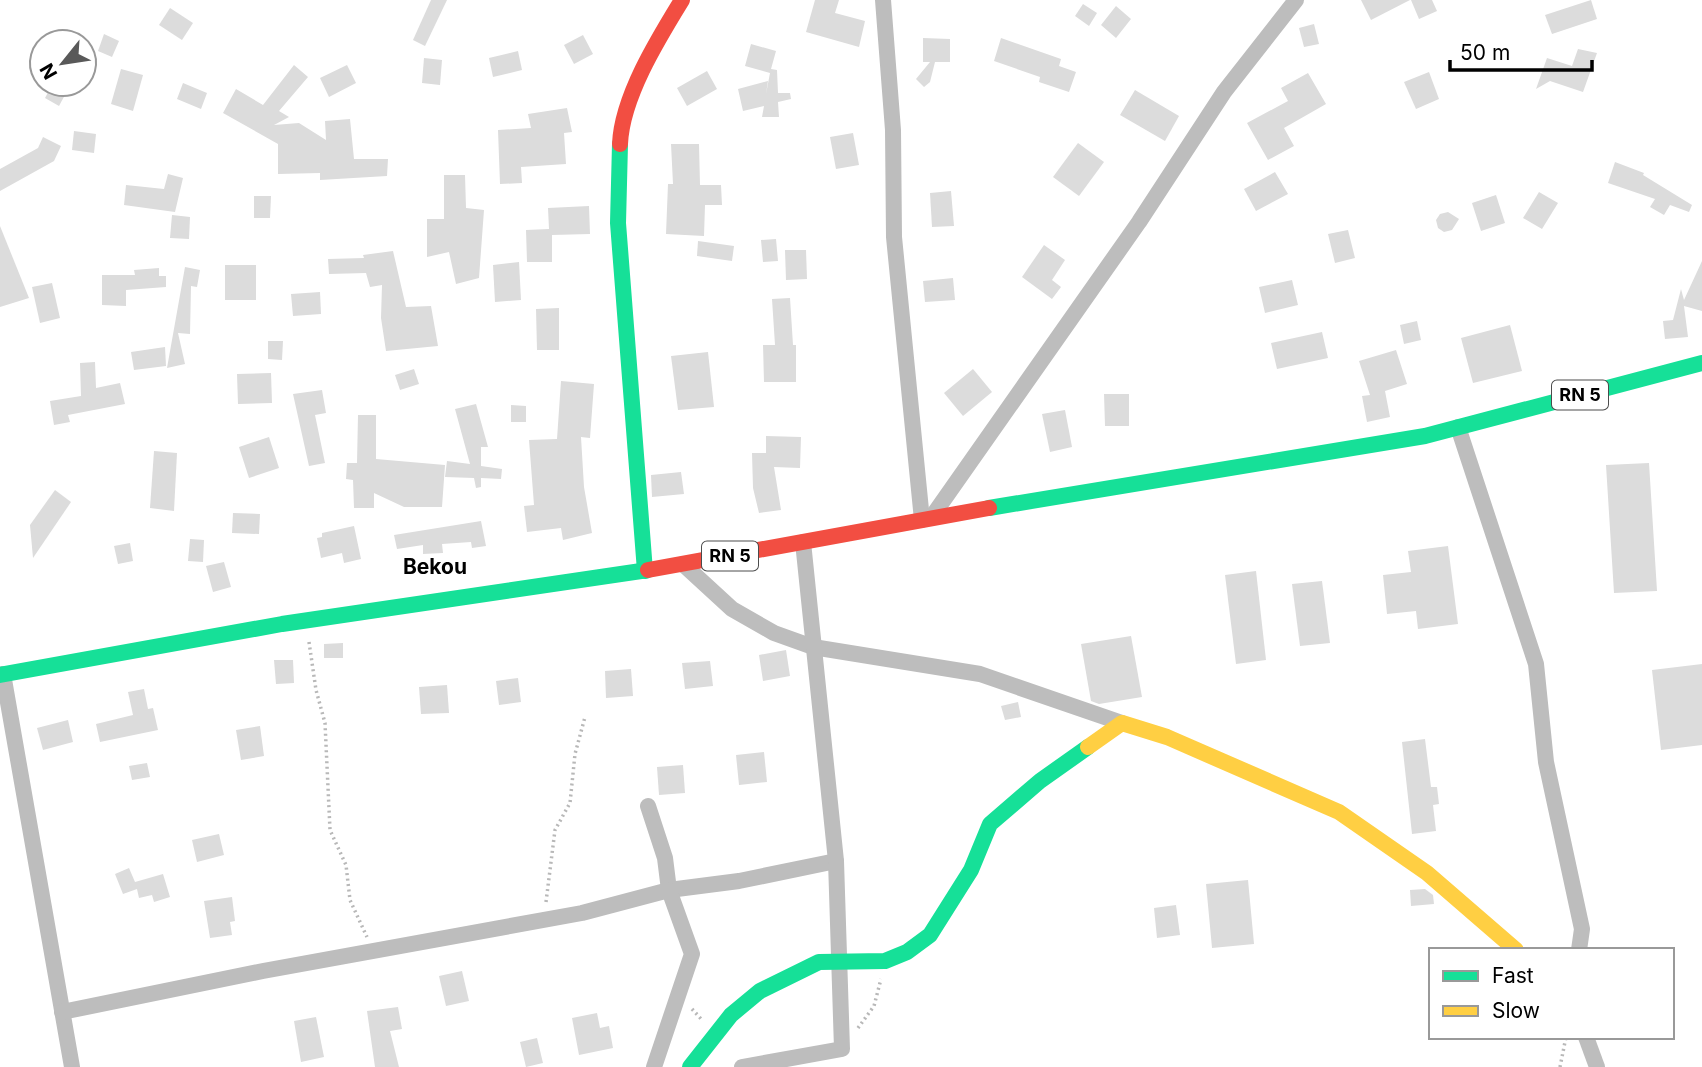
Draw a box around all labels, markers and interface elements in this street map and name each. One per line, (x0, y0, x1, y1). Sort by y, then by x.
north arrow (28, 28, 98, 98)
scale bar (1450, 28, 1592, 72)
text: 50 m (1460, 40, 1510, 65)
text: N (35, 59, 62, 83)
road number: RN 5 (1552, 380, 1608, 410)
road number: RN 5 (702, 542, 758, 570)
district label: Bekou (403, 554, 467, 579)
legend (1429, 948, 1674, 1039)
text: Fast (1492, 963, 1534, 988)
text: Slow (1492, 998, 1540, 1023)

